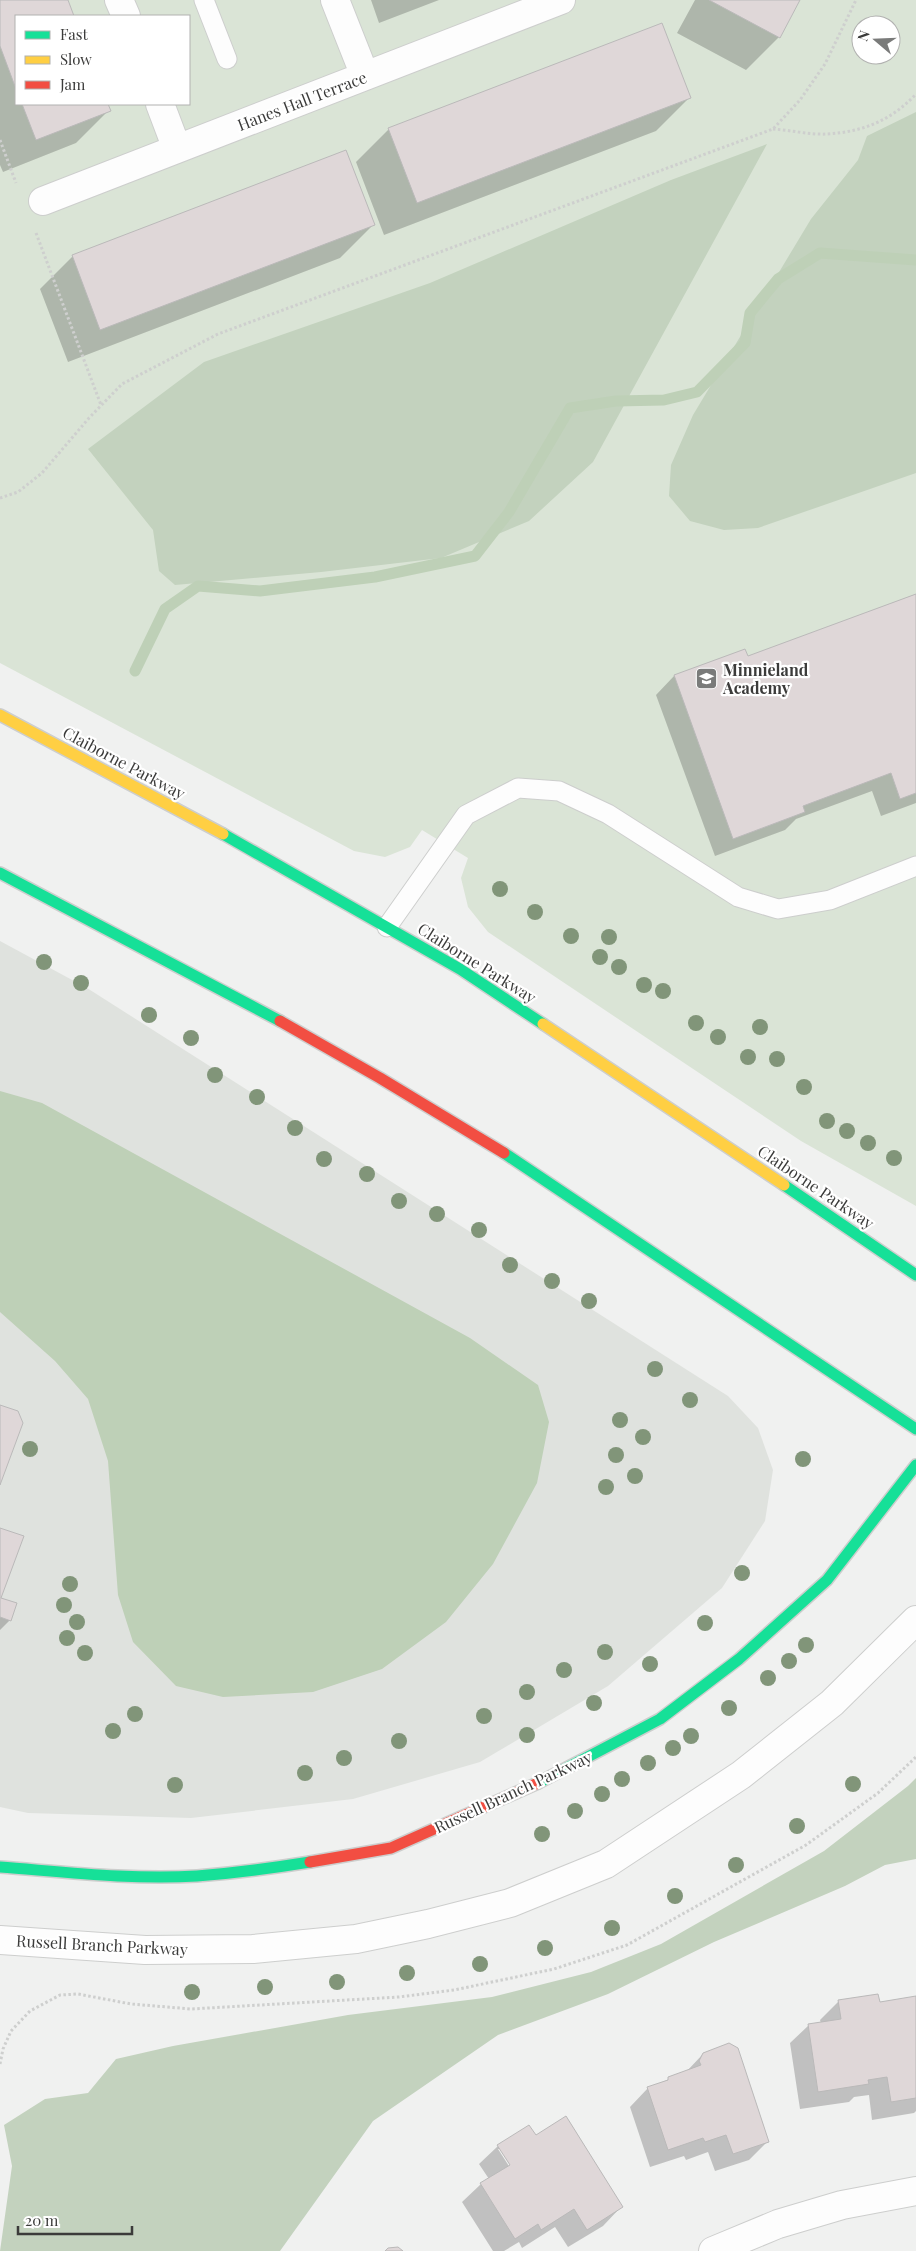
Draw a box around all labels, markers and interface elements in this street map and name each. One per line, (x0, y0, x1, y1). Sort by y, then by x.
legend (15, 15, 190, 105)
north arrow (851, 15, 901, 65)
text: Fast (60, 24, 89, 44)
text: N (853, 28, 874, 43)
text: Slow (60, 49, 92, 69)
street label: Hanes Hall Terrace (234, 66, 370, 135)
text: Jam (59, 74, 86, 94)
place label: Minnieland Academy (722, 659, 809, 698)
school or university icon: Minnieland Academy (695, 667, 719, 691)
street label: Claiborne Parkway (59, 721, 189, 804)
street label: Claiborne Parkway (414, 918, 540, 1007)
street label: Claiborne Parkway (754, 1140, 878, 1233)
street label: Russell Branch Parkway (430, 1746, 595, 1837)
street label: Russell Branch Parkway (16, 1930, 188, 1959)
scale bar (18, 2204, 131, 2236)
text: 20 m (25, 2210, 59, 2230)

